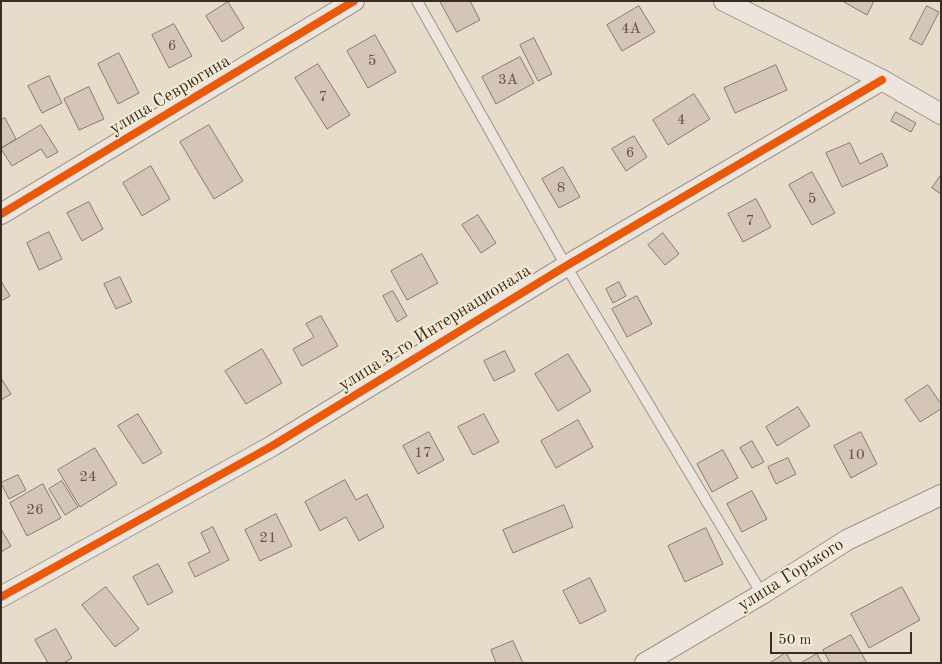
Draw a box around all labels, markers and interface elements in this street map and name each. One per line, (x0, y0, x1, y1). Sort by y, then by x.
house number: 4А (621, 20, 641, 38)
house number: 6 (168, 37, 176, 55)
street label: улица Севрюгина (105, 50, 235, 140)
house number: 5 (368, 52, 376, 70)
house number: 3А (498, 71, 518, 89)
house number: 7 (319, 88, 327, 106)
house number: 4 (677, 111, 685, 129)
house number: 6 (626, 144, 634, 162)
house number: 8 (557, 179, 565, 197)
house number: 5 (808, 190, 816, 208)
house number: 7 (746, 212, 754, 230)
street label: улица 3-го Интернационала (335, 260, 535, 396)
house number: 17 (414, 444, 432, 462)
house number: 10 (847, 446, 865, 464)
house number: 24 (79, 468, 97, 486)
house number: 26 (26, 501, 44, 519)
house number: 21 (259, 529, 277, 547)
street label: улица Горького (734, 534, 848, 616)
scale bar (772, 622, 914, 654)
text: 50 m (778, 633, 812, 648)

